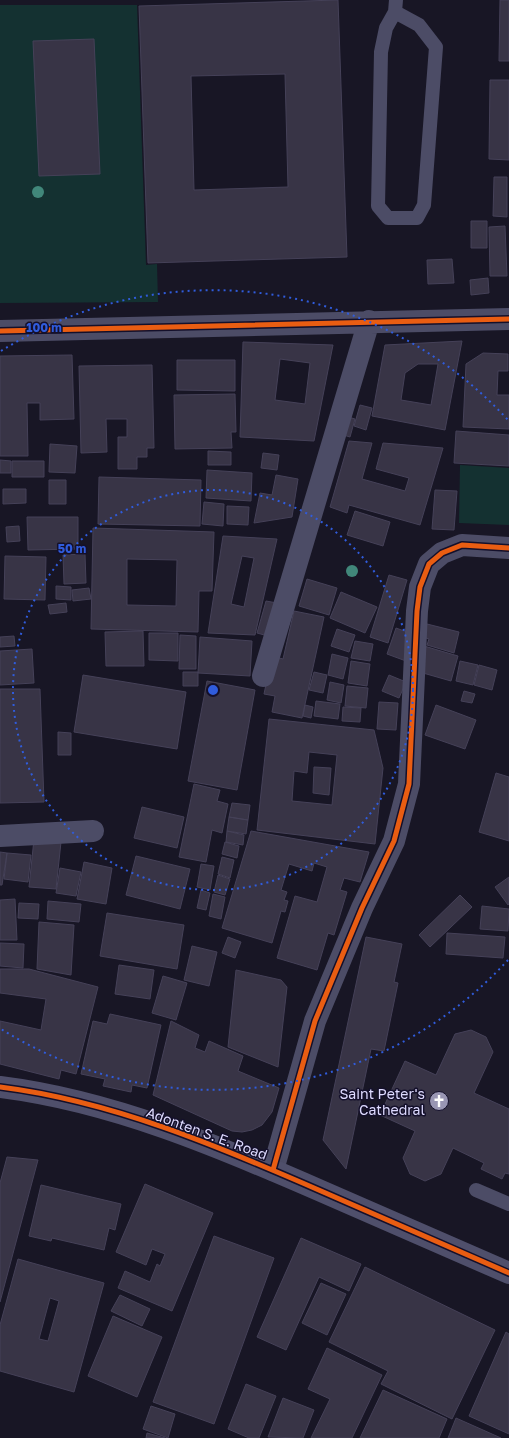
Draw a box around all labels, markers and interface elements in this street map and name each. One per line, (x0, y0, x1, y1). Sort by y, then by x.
text: 100 m (26, 320, 62, 335)
text: 50 m (58, 541, 86, 556)
centre of rings (206, 683, 220, 697)
place label: Saint Peter's Cathedral (339, 1085, 425, 1118)
church icon: Saint Peter's Cathedral (428, 1090, 450, 1112)
street label: Adonten S. E. Road (144, 1103, 270, 1163)

